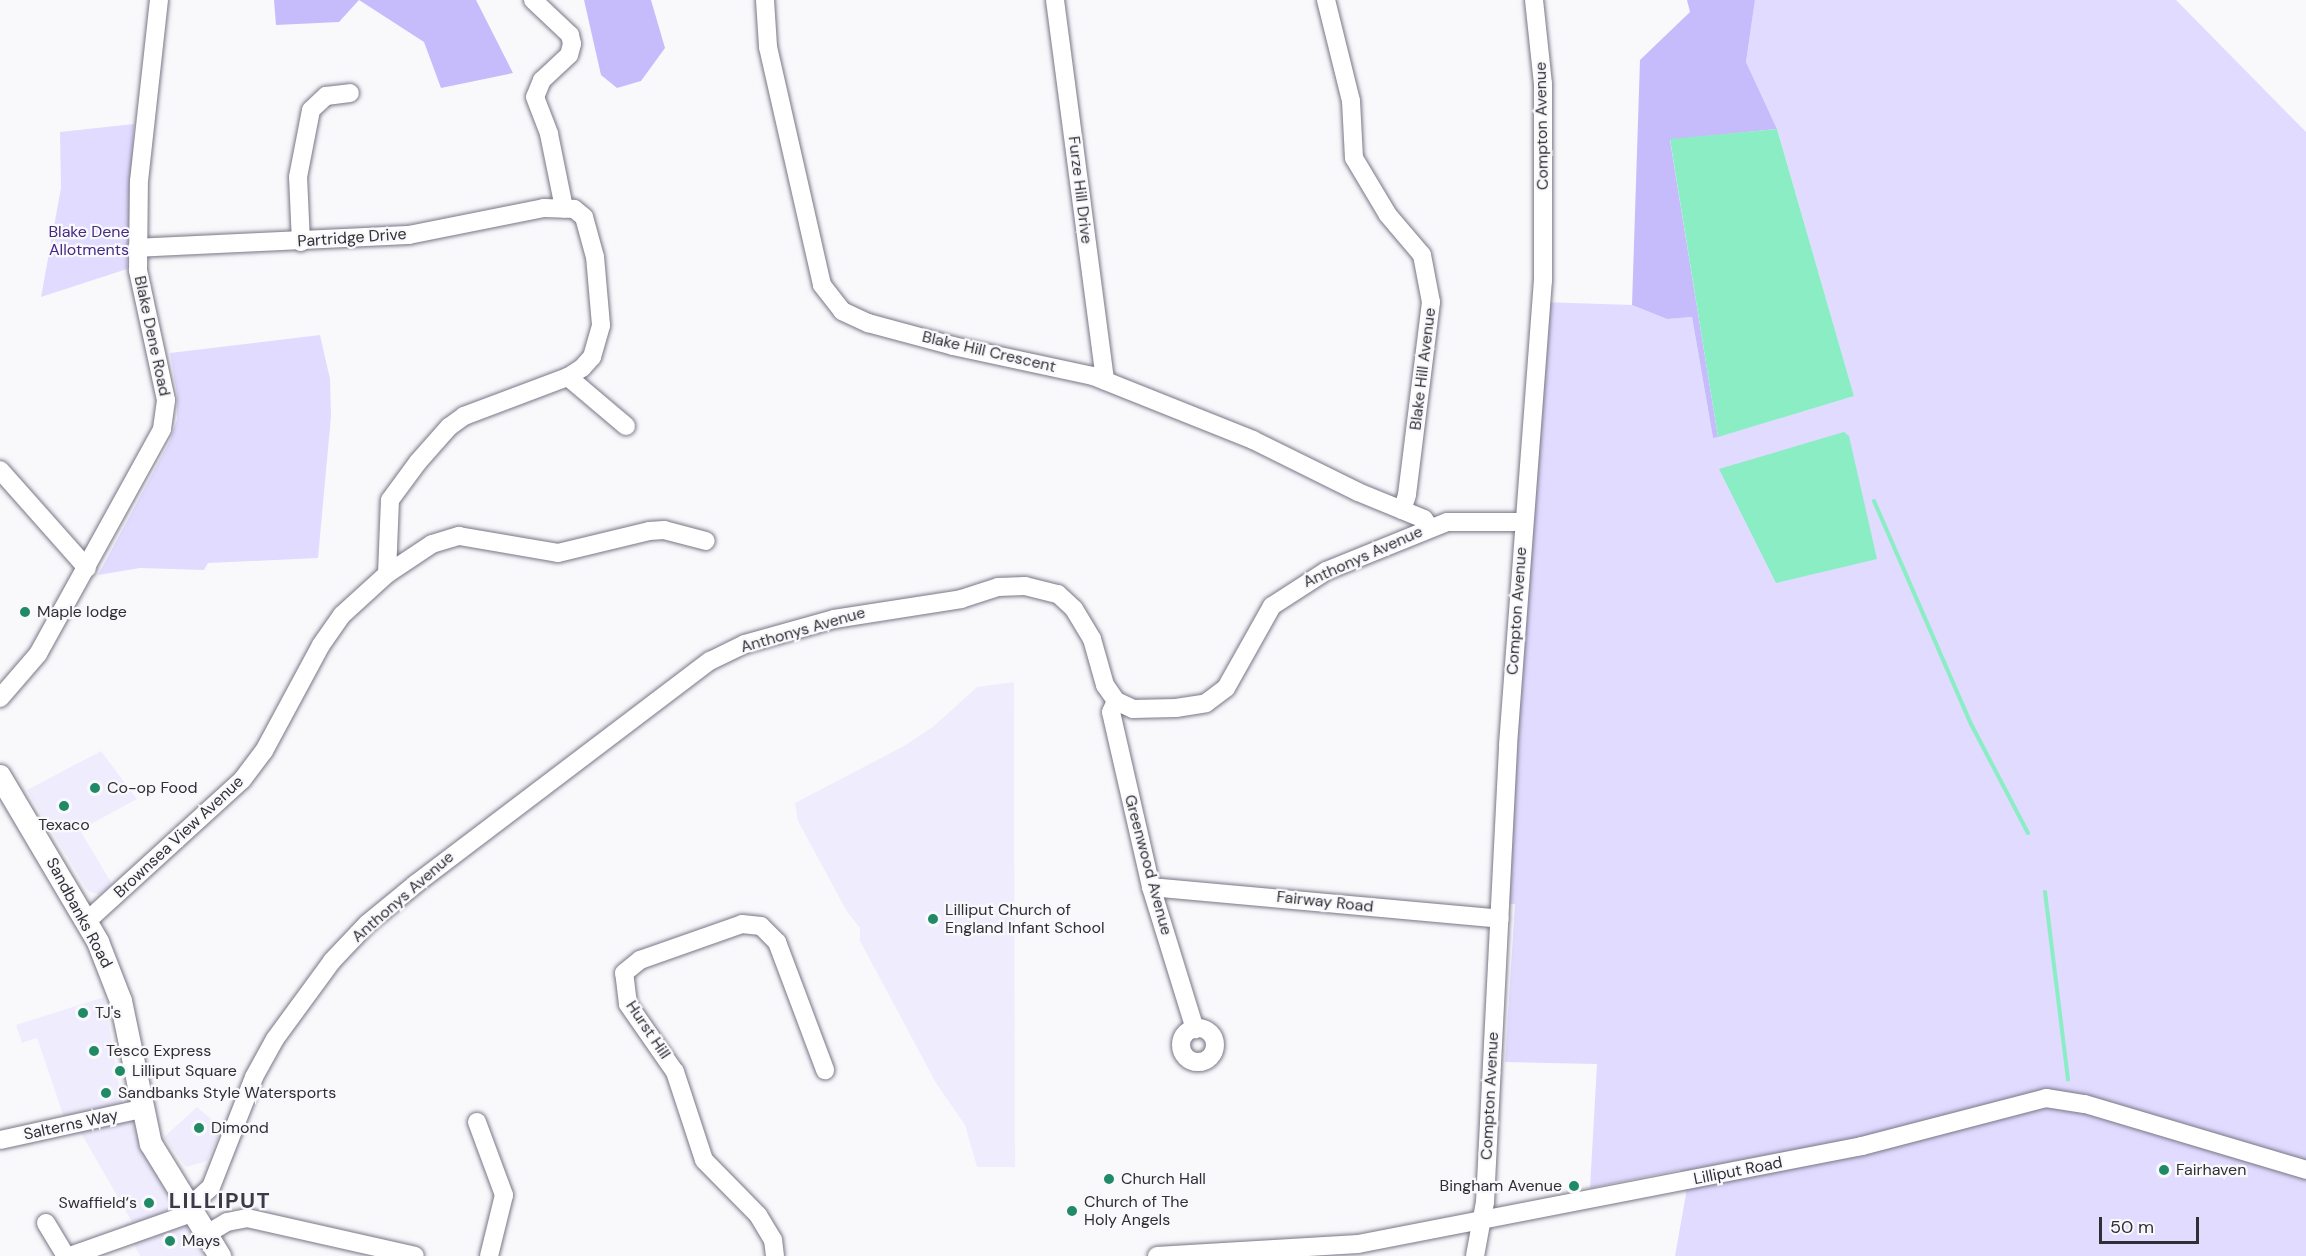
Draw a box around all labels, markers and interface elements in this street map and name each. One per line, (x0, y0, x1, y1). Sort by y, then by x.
street label: Compton Avenue (1531, 62, 1553, 190)
street label: Furze Hill Drive (1064, 135, 1096, 245)
park label: Blake Dene Allotments (48, 222, 130, 260)
street label: Partridge Drive (297, 225, 407, 251)
street label: Blake Dene Road (130, 274, 174, 398)
street label: Blake Hill Avenue (1406, 307, 1440, 431)
street label: Blake Hill Crescent (920, 327, 1058, 377)
street label: Anthonys Avenue (1300, 522, 1426, 592)
street label: Compton Avenue (1503, 546, 1531, 676)
place label: Maple lodge (37, 602, 127, 622)
street label: Anthonys Avenue (738, 603, 868, 657)
marker: Maple lodge (18, 605, 32, 619)
street label: Brownsea View Avenue (110, 772, 248, 902)
place label: Co-op Food (107, 778, 198, 798)
marker: Co-op Food (88, 781, 102, 795)
street label: Greenwood Avenue (1120, 793, 1176, 937)
marker: Texaco (57, 799, 71, 813)
place label: Texaco (38, 815, 90, 835)
street label: Anthonys Avenue (348, 848, 458, 946)
street label: Sandbanks Road (42, 855, 116, 971)
street label: Fairway Road (1276, 887, 1374, 917)
place label: Lilliput Church of England Infant School (945, 900, 1105, 938)
marker: Lilliput Church of England Infant School (926, 912, 940, 926)
street label: Hurst Hill (622, 997, 674, 1063)
place label: TJ's (95, 1003, 121, 1023)
marker: TJ's (76, 1006, 90, 1020)
street label: Compton Avenue (1477, 1031, 1503, 1161)
place label: Tesco Express (106, 1041, 211, 1061)
marker: Tesco Express (87, 1044, 101, 1058)
place label: Lilliput Square (132, 1061, 237, 1081)
marker: Lilliput Square (113, 1064, 127, 1078)
place label: Sandbanks Style Watersports (118, 1083, 336, 1103)
marker: Sandbanks Style Watersports (99, 1086, 113, 1100)
street label: Salterns Way (22, 1106, 120, 1144)
place label: Dimond (211, 1118, 269, 1138)
marker: Dimond (192, 1121, 206, 1135)
street label: Lilliput Road (1692, 1153, 1784, 1189)
place label: Fairhaven (2176, 1160, 2246, 1180)
marker: Fairhaven (2157, 1163, 2171, 1177)
place label: Church Hall (1121, 1169, 1206, 1189)
marker: Church Hall (1102, 1172, 1116, 1186)
place label: Bingham Avenue (1440, 1176, 1562, 1196)
marker: Bingham Avenue (1567, 1179, 1581, 1193)
district label: LILLIPUT (169, 1188, 271, 1214)
place label: Church of The Holy Angels (1084, 1192, 1189, 1230)
place label: Swaffield‘s (59, 1193, 137, 1213)
marker: Swaffield‘s (142, 1196, 156, 1210)
marker: Church of The Holy Angels (1065, 1204, 1079, 1218)
scale bar (2102, 1205, 2202, 1243)
text: 50 m (2110, 1215, 2154, 1239)
place label: Mays (182, 1231, 220, 1251)
marker: Mays (163, 1234, 177, 1248)

